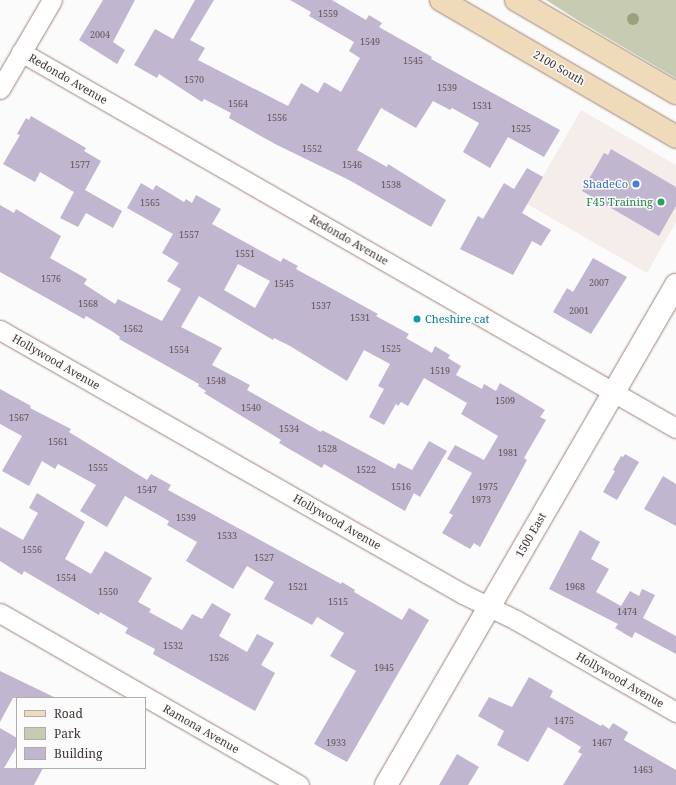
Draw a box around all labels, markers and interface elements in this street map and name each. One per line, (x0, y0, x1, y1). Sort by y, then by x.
house number: 1559 (318, 9, 338, 19)
house number: 2004 (90, 30, 110, 40)
house number: 1549 (360, 37, 380, 47)
street label: 2100 South (531, 48, 587, 88)
street label: Redondo Avenue (26, 51, 110, 107)
house number: 1545 (403, 56, 423, 66)
house number: 1570 (184, 75, 204, 85)
house number: 1539 (437, 83, 457, 93)
house number: 1564 (228, 99, 248, 109)
house number: 1531 (472, 101, 492, 111)
house number: 1556 (267, 113, 287, 123)
house number: 1525 (511, 124, 531, 134)
house number: 1552 (302, 144, 322, 154)
house number: 1577 (70, 160, 90, 170)
house number: 1546 (342, 160, 362, 170)
place label: ShadeCo (583, 177, 628, 191)
marker: ShadeCo (631, 179, 641, 189)
house number: 1538 (381, 180, 401, 190)
place label: F45 Training (586, 195, 653, 209)
marker: F45 Training (656, 197, 666, 207)
house number: 1565 (140, 198, 160, 208)
street label: Redondo Avenue (307, 212, 391, 268)
house number: 1557 (179, 230, 199, 240)
house number: 1551 (235, 249, 255, 259)
house number: 1576 (41, 274, 61, 284)
house number: 2007 (589, 278, 609, 288)
house number: 1545 (274, 279, 294, 289)
house number: 1568 (78, 299, 98, 309)
house number: 1537 (311, 301, 331, 311)
house number: 2001 (569, 306, 589, 316)
place label: Cheshire cat (425, 312, 489, 326)
house number: 1531 (350, 313, 370, 323)
marker: Cheshire cat (412, 314, 422, 324)
house number: 1562 (123, 324, 143, 334)
street label: Hollywood Avenue (10, 331, 102, 393)
house number: 1525 (381, 344, 401, 354)
house number: 1554 (169, 345, 189, 355)
house number: 1519 (430, 366, 450, 376)
house number: 1548 (206, 376, 226, 386)
house number: 1509 (495, 396, 515, 406)
house number: 1540 (241, 403, 261, 413)
house number: 1567 (9, 413, 29, 423)
house number: 1534 (279, 424, 299, 434)
house number: 1561 (48, 437, 68, 447)
house number: 1528 (317, 444, 337, 454)
house number: 1981 (498, 448, 518, 458)
house number: 1555 (88, 463, 108, 473)
house number: 1522 (356, 465, 376, 475)
house number: 1516 (391, 482, 411, 492)
house number: 1975 (478, 482, 498, 492)
house number: 1547 (137, 485, 157, 495)
street label: Hollywood Avenue (291, 491, 383, 553)
house number: 1973 (471, 495, 491, 505)
street label: 1500 East (513, 510, 549, 560)
house number: 1539 (176, 513, 196, 523)
house number: 1533 (217, 531, 237, 541)
house number: 1556 (22, 545, 42, 555)
house number: 1527 (254, 553, 274, 563)
house number: 1554 (56, 573, 76, 583)
house number: 1521 (288, 582, 308, 592)
house number: 1968 (565, 582, 585, 592)
house number: 1550 (98, 587, 118, 597)
house number: 1515 (328, 597, 348, 607)
house number: 1474 (617, 607, 637, 617)
house number: 1532 (163, 641, 183, 651)
street label: Hollywood Avenue (574, 649, 666, 711)
house number: 1526 (209, 653, 229, 663)
house number: 1945 (374, 663, 394, 673)
legend (16, 697, 146, 769)
street label: Ramona Avenue (161, 702, 241, 756)
text: Road (54, 705, 83, 722)
house number: 1475 (554, 716, 574, 726)
text: Park (54, 725, 81, 742)
house number: 1933 (326, 738, 346, 748)
house number: 1467 (592, 738, 612, 748)
text: Building (54, 745, 102, 762)
house number: 1463 (633, 765, 653, 775)

